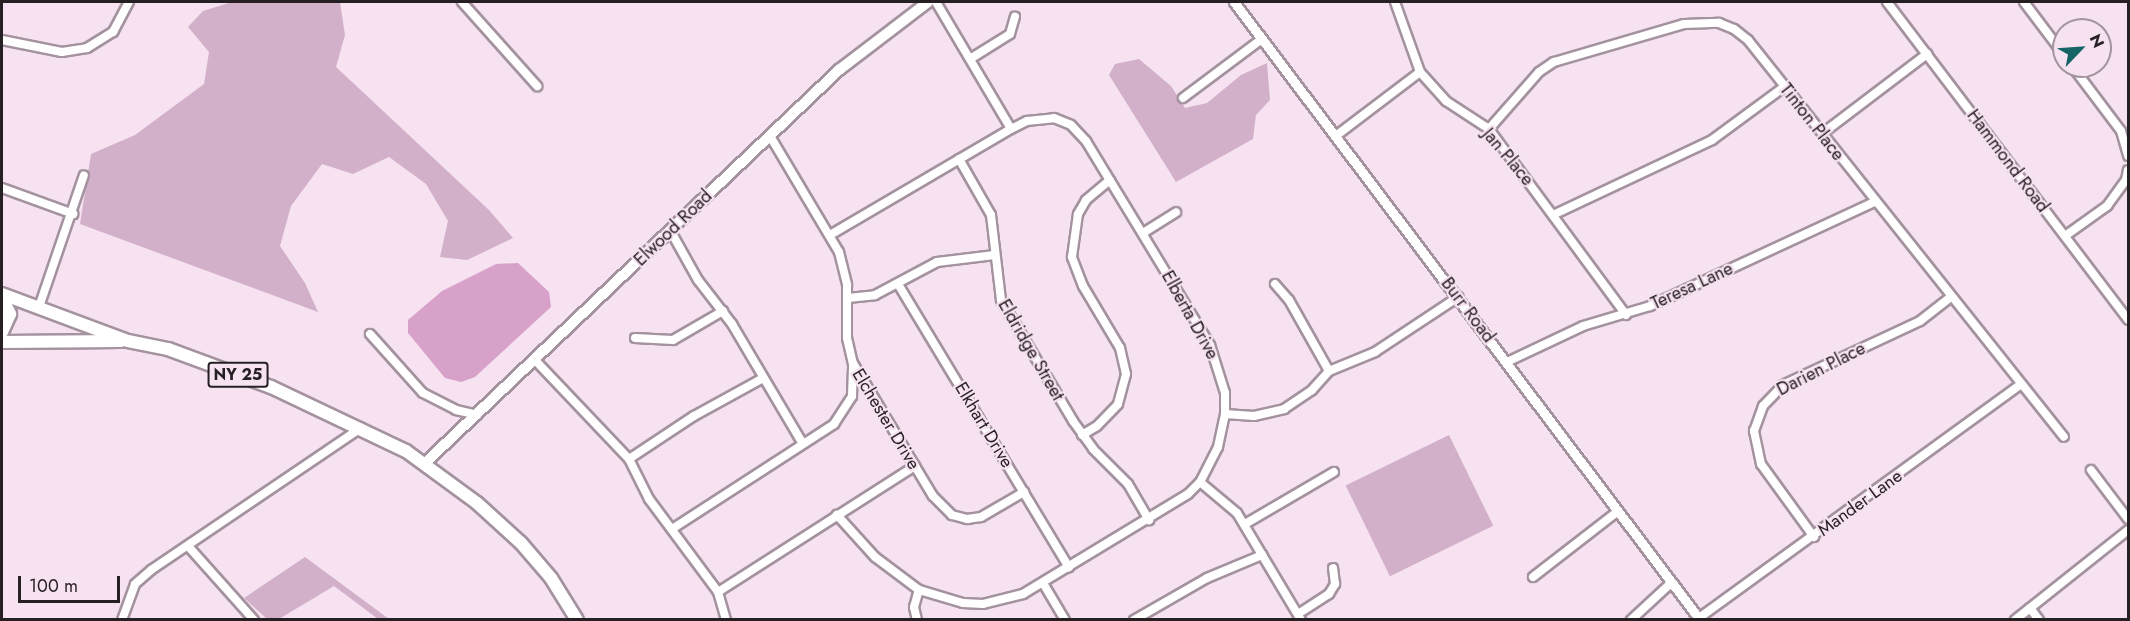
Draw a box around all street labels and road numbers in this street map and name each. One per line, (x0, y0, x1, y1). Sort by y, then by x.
street label: Tinton Place (1775, 79, 1849, 165)
street label: Hammond Road (1962, 105, 2054, 217)
street label: Jan Place (1478, 124, 1538, 190)
street label: Elwood Road (629, 185, 717, 271)
street label: Teresa Lane (1648, 258, 1736, 314)
street label: Elberta Drive (1157, 267, 1223, 363)
street label: Burr Road (1436, 273, 1500, 347)
street label: Eldridge Street (993, 296, 1069, 404)
street label: Darien Place (1773, 337, 1869, 401)
road number: NY 25 (206, 362, 270, 388)
street label: Elchester Drive (847, 365, 925, 473)
street label: Elkhart Drive (950, 378, 1018, 472)
street label: Mander Lane (1813, 465, 1907, 541)

